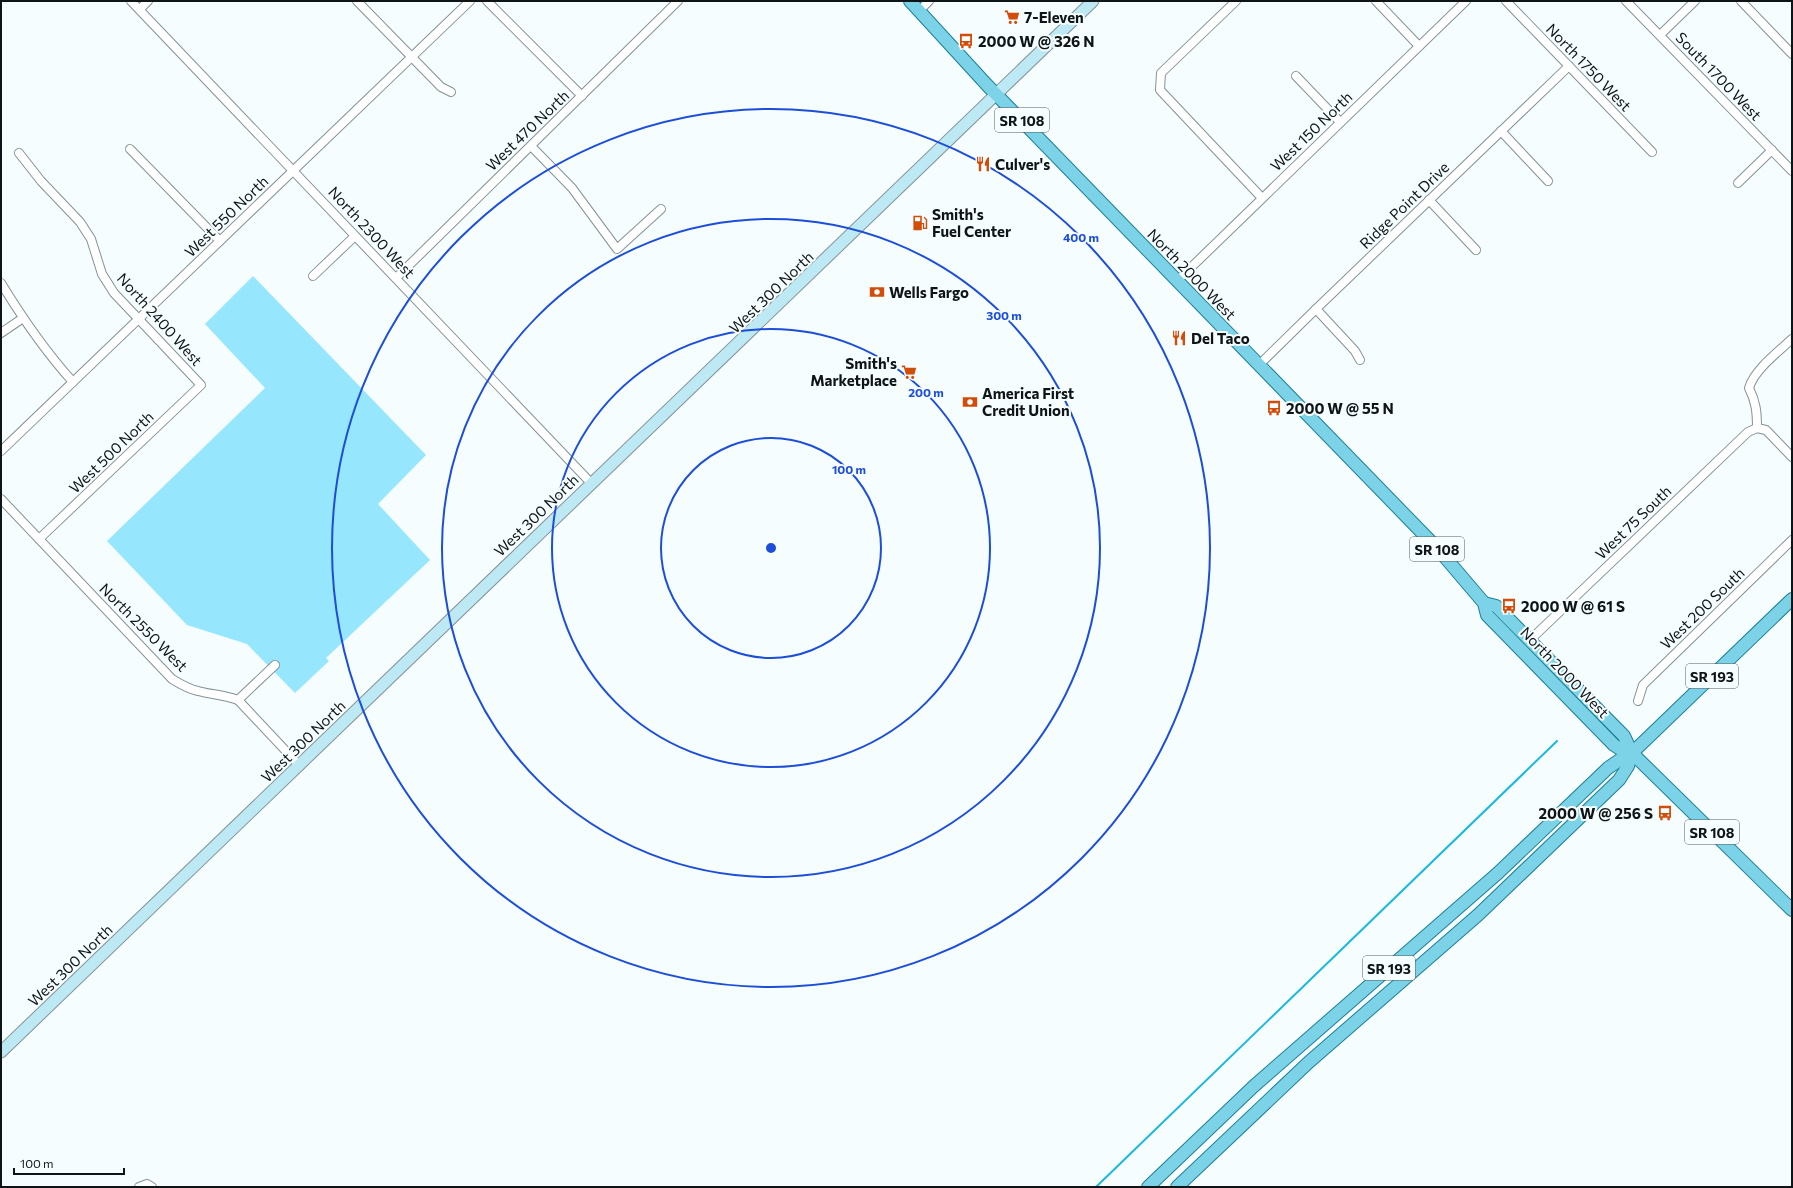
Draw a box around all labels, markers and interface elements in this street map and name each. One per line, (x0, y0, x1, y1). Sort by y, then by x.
supermarket icon: 7-Eleven (1003, 8, 1021, 26)
place label: 7-Eleven (1024, 8, 1084, 26)
street label: North 1750 West (1543, 20, 1635, 114)
street label: South 1700 West (1672, 28, 1766, 124)
bus stop icon: 2000 W @ 326 N (957, 32, 975, 50)
place label: 2000 W @ 326 N (978, 32, 1094, 50)
street label: West 470 North (482, 86, 572, 174)
street label: West 150 North (1266, 87, 1356, 175)
road number: SR 108 (995, 108, 1049, 132)
restaurant icon: Culver's (974, 155, 992, 173)
place label: Culver's (995, 155, 1050, 173)
street label: Ridge Point Drive (1356, 158, 1452, 252)
street label: West 550 North (181, 172, 271, 260)
street label: North 2300 West (325, 183, 419, 281)
place label: Smith's Fuel Center (932, 205, 1011, 240)
fuel station icon: Smith's Fuel Center (911, 214, 929, 232)
street label: North 2000 West (1144, 225, 1240, 323)
text: 400 m (1063, 230, 1099, 244)
street label: West 300 North (725, 247, 817, 337)
street label: North 2400 West (114, 269, 206, 369)
bank icon: Wells Fargo (868, 283, 886, 301)
place label: Wells Fargo (889, 283, 969, 301)
text: 300 m (986, 308, 1022, 322)
restaurant icon: Del Taco (1170, 329, 1188, 347)
place label: Del Taco (1191, 329, 1250, 347)
place label: Smith's Marketplace (810, 354, 897, 389)
supermarket icon: Smith's Marketplace (900, 363, 918, 381)
place label: America First Credit Union (982, 384, 1074, 419)
text: 200 m (908, 385, 944, 399)
bank icon: America First Credit Union (961, 393, 979, 411)
bus stop icon: 2000 W @ 55 N (1265, 399, 1283, 417)
place label: 2000 W @ 55 N (1286, 399, 1394, 417)
street label: West 500 North (65, 407, 157, 497)
text: 100 m (832, 462, 866, 476)
street label: West 300 North (490, 470, 582, 560)
street label: West 75 South (1591, 481, 1675, 563)
road number: SR 108 (1410, 537, 1464, 561)
centre of rings (764, 541, 778, 555)
street label: West 200 South (1656, 563, 1748, 653)
street label: North 2550 West (96, 579, 192, 675)
bus stop icon: 2000 W @ 61 S (1500, 597, 1518, 615)
place label: 2000 W @ 61 S (1521, 597, 1625, 615)
street label: North 2000 West (1517, 623, 1613, 721)
road number: SR 193 (1686, 664, 1738, 688)
street label: West 300 North (257, 696, 349, 786)
place label: 2000 W @ 256 S (1539, 804, 1653, 822)
bus stop icon: 2000 W @ 256 S (1656, 804, 1674, 822)
road number: SR 108 (1685, 820, 1739, 844)
street label: West 300 North (24, 920, 116, 1010)
road number: SR 193 (1363, 956, 1415, 980)
scale bar (14, 1150, 124, 1176)
text: 100 m (20, 1156, 54, 1170)

